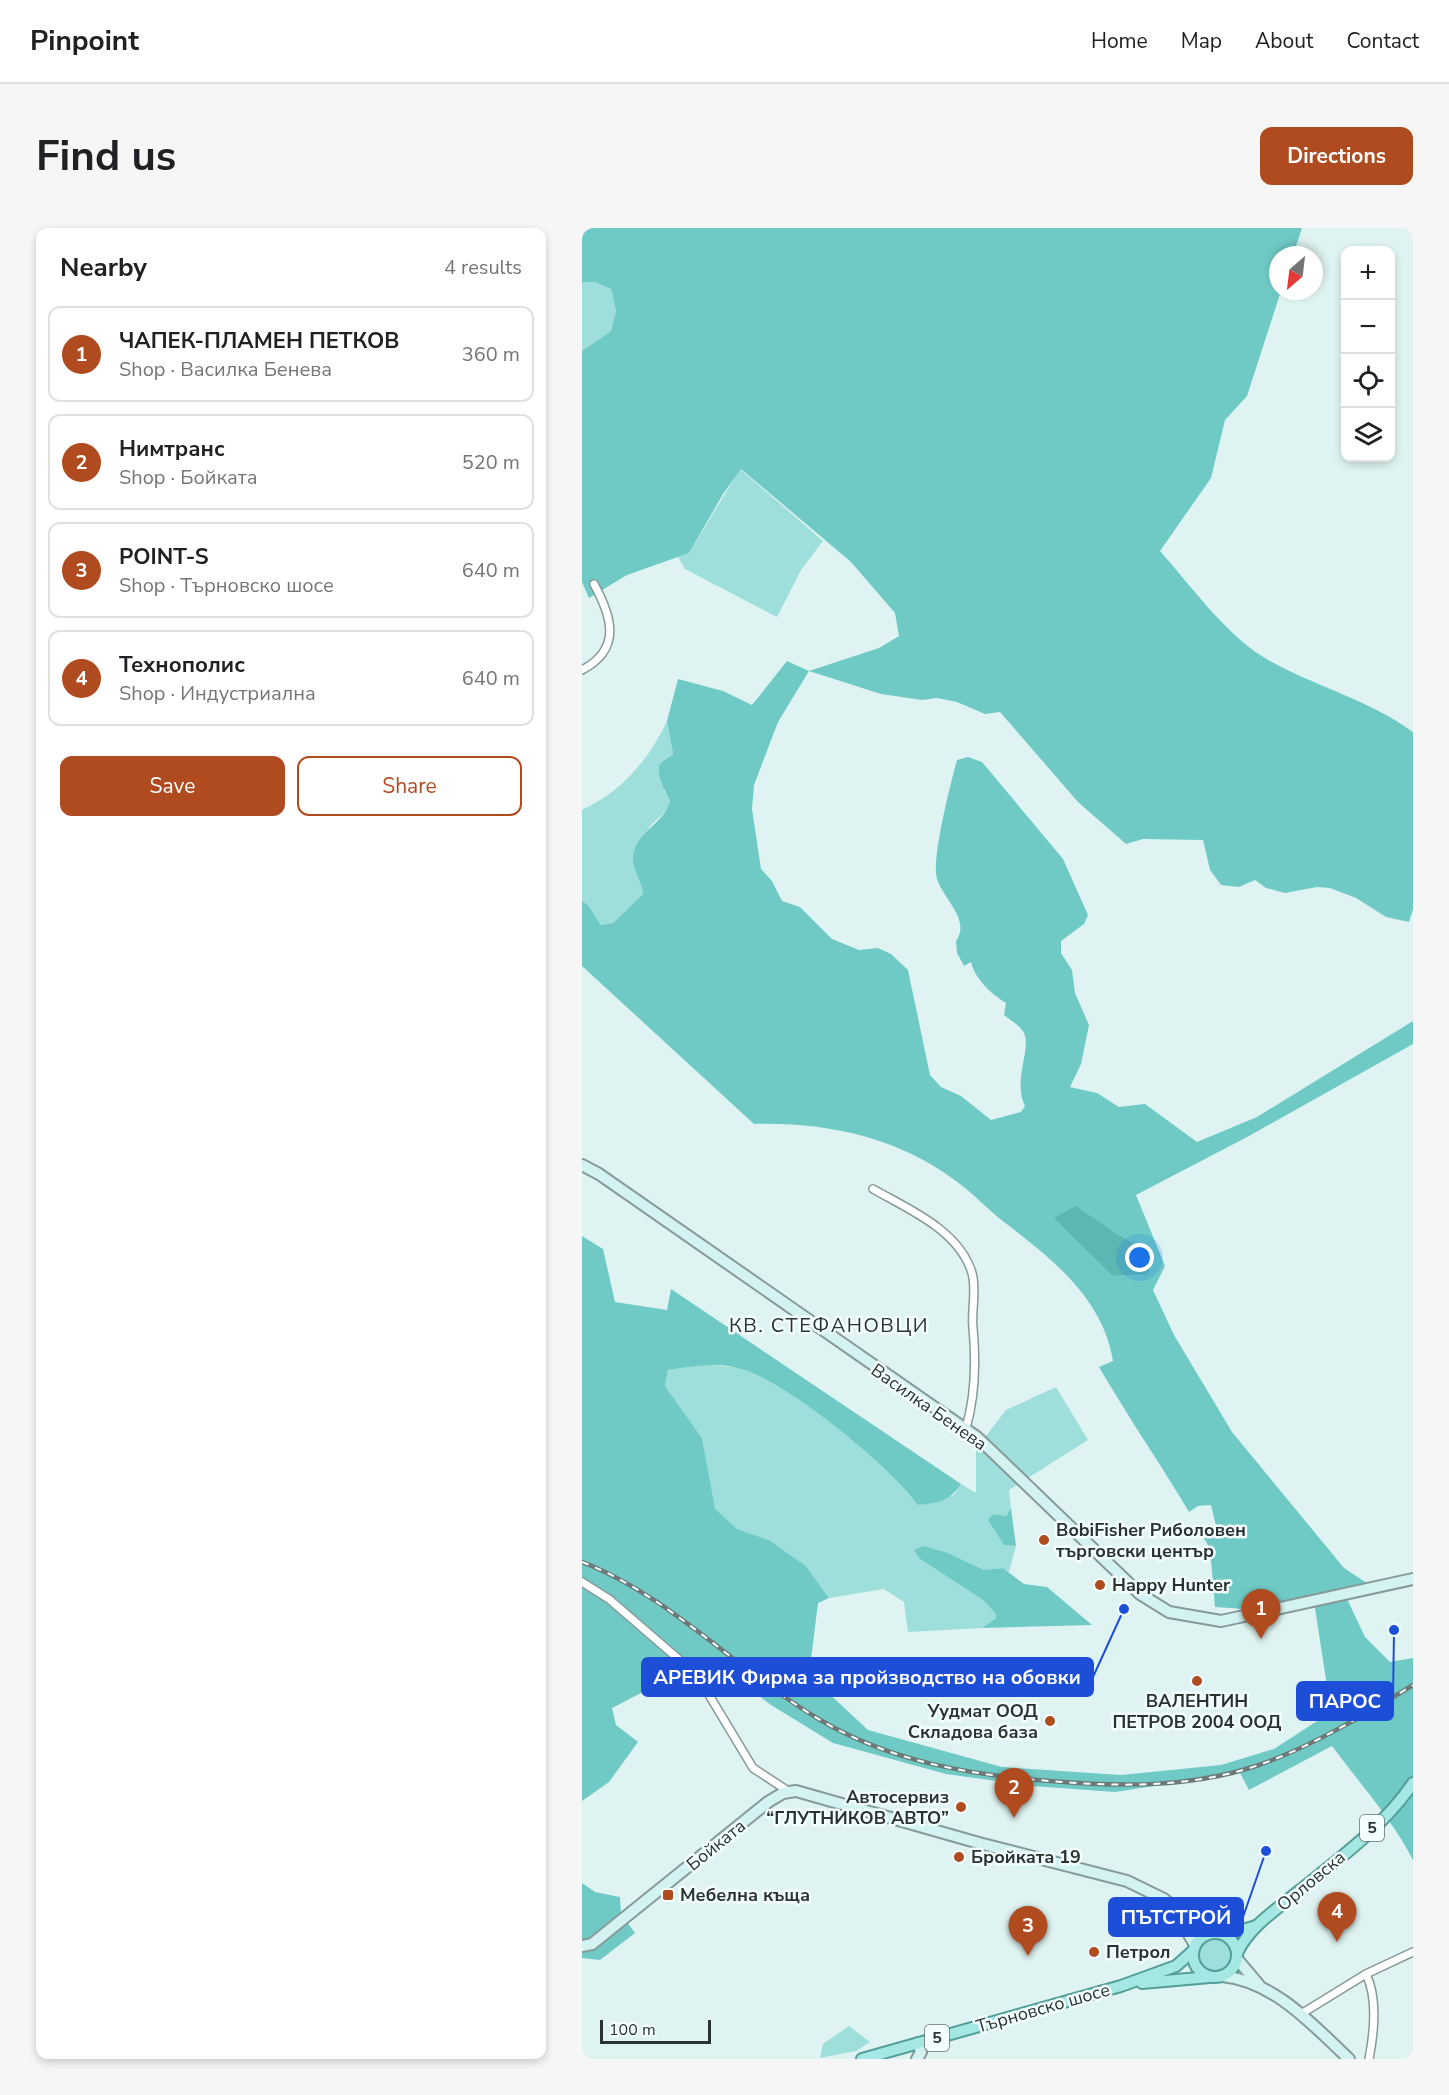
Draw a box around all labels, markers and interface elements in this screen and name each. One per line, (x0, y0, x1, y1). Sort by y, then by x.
text: Pinpoint (30, 22, 139, 60)
text: Home (1091, 27, 1148, 55)
text: Map (1181, 27, 1222, 55)
text: About (1255, 27, 1313, 55)
text: Contact (1346, 27, 1419, 55)
button: Directions (1260, 127, 1413, 185)
text: Find us (36, 128, 176, 185)
north arrow (1269, 246, 1323, 300)
map controls (1341, 246, 1395, 462)
button: + (1341, 246, 1395, 300)
text: Nearby (60, 250, 147, 285)
text: 4 results (444, 254, 522, 281)
button: − (1341, 300, 1395, 354)
text: ЧАПЕК-ПЛАМЕН ПЕТКОВ (119, 326, 399, 356)
text: 1 (76, 341, 88, 368)
text: 360 m (462, 341, 520, 368)
button: locate (1341, 354, 1395, 408)
text: Shop · Василка Бенева (119, 356, 332, 383)
button: layers (1341, 408, 1395, 462)
text: Нимтранс (119, 434, 225, 464)
text: 2 (76, 449, 88, 476)
text: 520 m (462, 449, 520, 476)
text: Shop · Бойката (119, 464, 257, 491)
text: POINT-S (119, 542, 209, 572)
text: 3 (76, 557, 88, 584)
text: 640 m (462, 557, 520, 584)
text: Shop · Търновско шосе (119, 572, 334, 599)
text: Технополис (119, 650, 245, 680)
text: 4 (76, 665, 88, 692)
text: 640 m (462, 665, 520, 692)
text: Shop · Индустриална (119, 680, 316, 707)
button: Save (60, 756, 285, 816)
button: Share (297, 756, 522, 816)
your location (1125, 1243, 1154, 1272)
district label: КВ. СТЕФАНОВЦИ (729, 1312, 929, 1339)
street label: Василка Бенева (866, 1358, 992, 1456)
place label: BobiFisher Риболовен търговски център (1056, 1518, 1246, 1563)
marker: BobiFisher Риболовен търговски център (1037, 1533, 1051, 1547)
place label: Happy Hunter (1112, 1573, 1230, 1597)
marker: Happy Hunter (1093, 1578, 1107, 1592)
pin: 1 (1242, 1590, 1280, 1639)
callout: АРЕВИК Фирма за пройзводство на обовки (642, 1658, 1093, 1696)
text: АРЕВИК Фирма за пройзводство на обовки (653, 1664, 1081, 1691)
marker: ВАЛЕНТИН ПЕТРОВ 2004 ООД (1190, 1674, 1204, 1688)
callout: ПАРОС (1297, 1682, 1393, 1720)
text: ПАРОС (1309, 1688, 1381, 1715)
place label: ВАЛЕНТИН ПЕТРОВ 2004 ООД (1113, 1689, 1281, 1734)
place label: Уудмат ООД Складова база (908, 1699, 1038, 1744)
marker: Уудмат ООД Складова база (1043, 1714, 1057, 1728)
pin: 2 (994, 1768, 1034, 1818)
place label: Автосервиз “ГЛУТНИКОВ АВТО” (766, 1785, 949, 1830)
marker: Автосервиз “ГЛУТНИКОВ АВТО” (954, 1800, 968, 1814)
street label: Бойката (681, 1814, 751, 1876)
road number: 5 (1360, 1815, 1384, 1841)
place label: Бройката 19 (971, 1845, 1081, 1869)
street label: Орловска (1272, 1845, 1350, 1917)
marker: Бройката 19 (952, 1850, 966, 1864)
place label: Мебелна къща (680, 1883, 810, 1907)
marker: Мебелна къща (661, 1888, 675, 1902)
pin: 4 (1318, 1892, 1356, 1942)
callout: ПЪТСТРОЙ (1109, 1898, 1243, 1936)
text: ПЪТСТРОЙ (1121, 1904, 1231, 1931)
pin: 3 (1008, 1906, 1048, 1956)
place label: Петрол (1106, 1940, 1171, 1964)
marker: Петрол (1087, 1945, 1101, 1959)
street label: Търновско шосе (973, 1977, 1113, 2039)
scale bar (600, 2017, 711, 2044)
text: 100 m (609, 2019, 656, 2041)
road number: 5 (925, 2025, 949, 2051)

